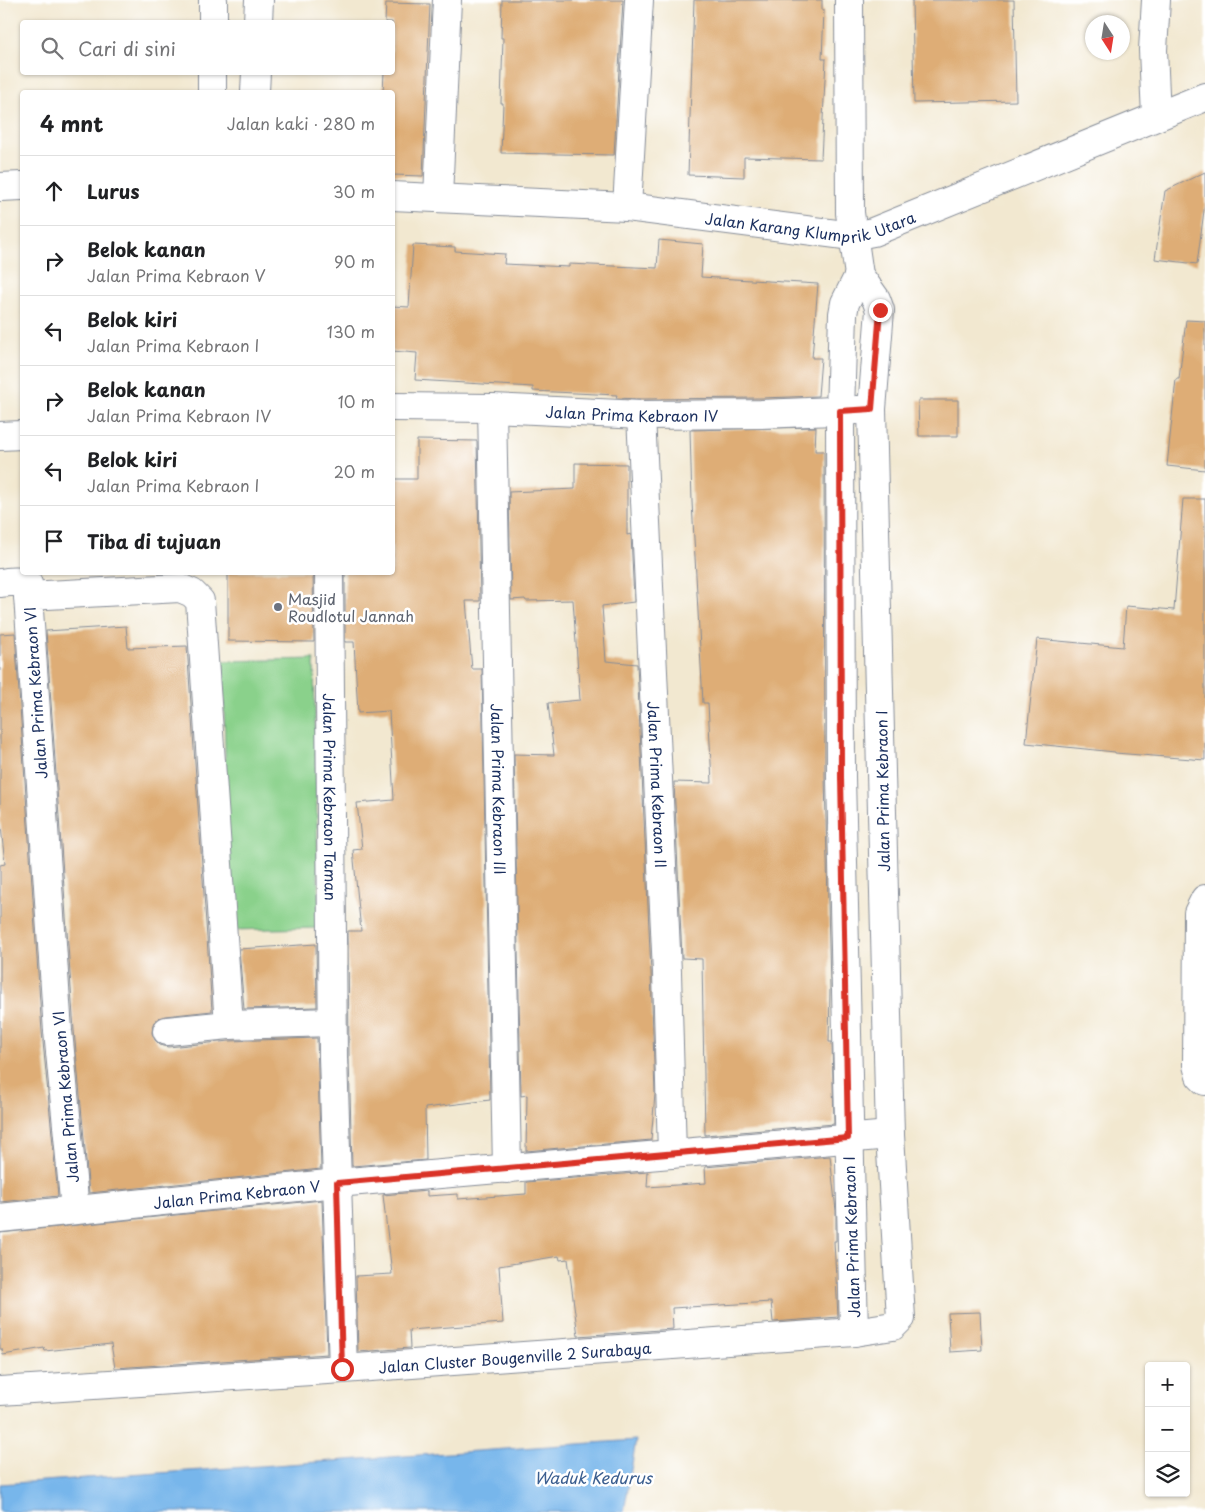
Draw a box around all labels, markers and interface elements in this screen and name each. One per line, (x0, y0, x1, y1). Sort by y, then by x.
north arrow (1085, 15, 1130, 60)
search box (20, 20, 395, 75)
icon: search (38, 34, 66, 62)
text: Cari di sini (78, 34, 176, 62)
text: 4 mnt (40, 107, 104, 139)
text: Jalan kaki · 280 m (227, 111, 375, 135)
icon: ahead (40, 177, 68, 205)
text: Lurus (87, 177, 140, 205)
text: 30 m (333, 179, 375, 203)
street label: Jalan Karang Klumprik Utara (704, 204, 919, 248)
text: Belok kanan (87, 235, 206, 263)
icon: right (40, 247, 68, 275)
text: 90 m (334, 249, 375, 273)
text: Jalan Prima Kebraon V (87, 263, 266, 287)
route end (869, 299, 892, 322)
text: Belok kiri (87, 305, 177, 333)
icon: left (40, 317, 68, 345)
text: 130 m (327, 319, 375, 343)
text: Jalan Prima Kebraon I (87, 333, 260, 357)
text: Belok kanan (87, 375, 206, 403)
icon: right (40, 387, 68, 415)
text: 10 m (338, 389, 375, 413)
street label: Jalan Prima Kebraon IV (545, 399, 718, 427)
text: Jalan Prima Kebraon IV (87, 403, 271, 427)
text: Belok kiri (87, 445, 177, 473)
icon: left (40, 457, 68, 485)
text: 20 m (334, 459, 375, 483)
text: Jalan Prima Kebraon I (87, 473, 260, 497)
icon: arrive (40, 527, 68, 555)
text: Tiba di tujuan (87, 527, 221, 555)
place label: Masjid Roudlotul Jannah (288, 587, 414, 627)
marker: Masjid Roudlotul Jannah (272, 601, 284, 613)
street label: Jalan Prima Kebraon VI (18, 606, 52, 780)
street label: Jalan Prima Kebraon Taman (319, 693, 343, 901)
street label: Jalan Prima Kebraon II (643, 701, 674, 868)
street label: Jalan Prima Kebraon III (486, 703, 513, 875)
street label: Jalan Prima Kebraon I (869, 710, 895, 872)
street label: Jalan Prima Kebraon VI (46, 1010, 84, 1184)
street label: Jalan Prima Kebraon I (837, 1156, 865, 1318)
street label: Jalan Prima Kebraon V (152, 1173, 322, 1214)
street label: Jalan Cluster Bougenville 2 Surabaya (378, 1335, 653, 1378)
route start (331, 1358, 354, 1381)
map controls (1145, 1362, 1190, 1497)
button: + (1145, 1362, 1190, 1407)
button: − (1145, 1407, 1190, 1452)
button: layers (1145, 1452, 1190, 1497)
water label: Waduk Kedurus (534, 1465, 654, 1489)

